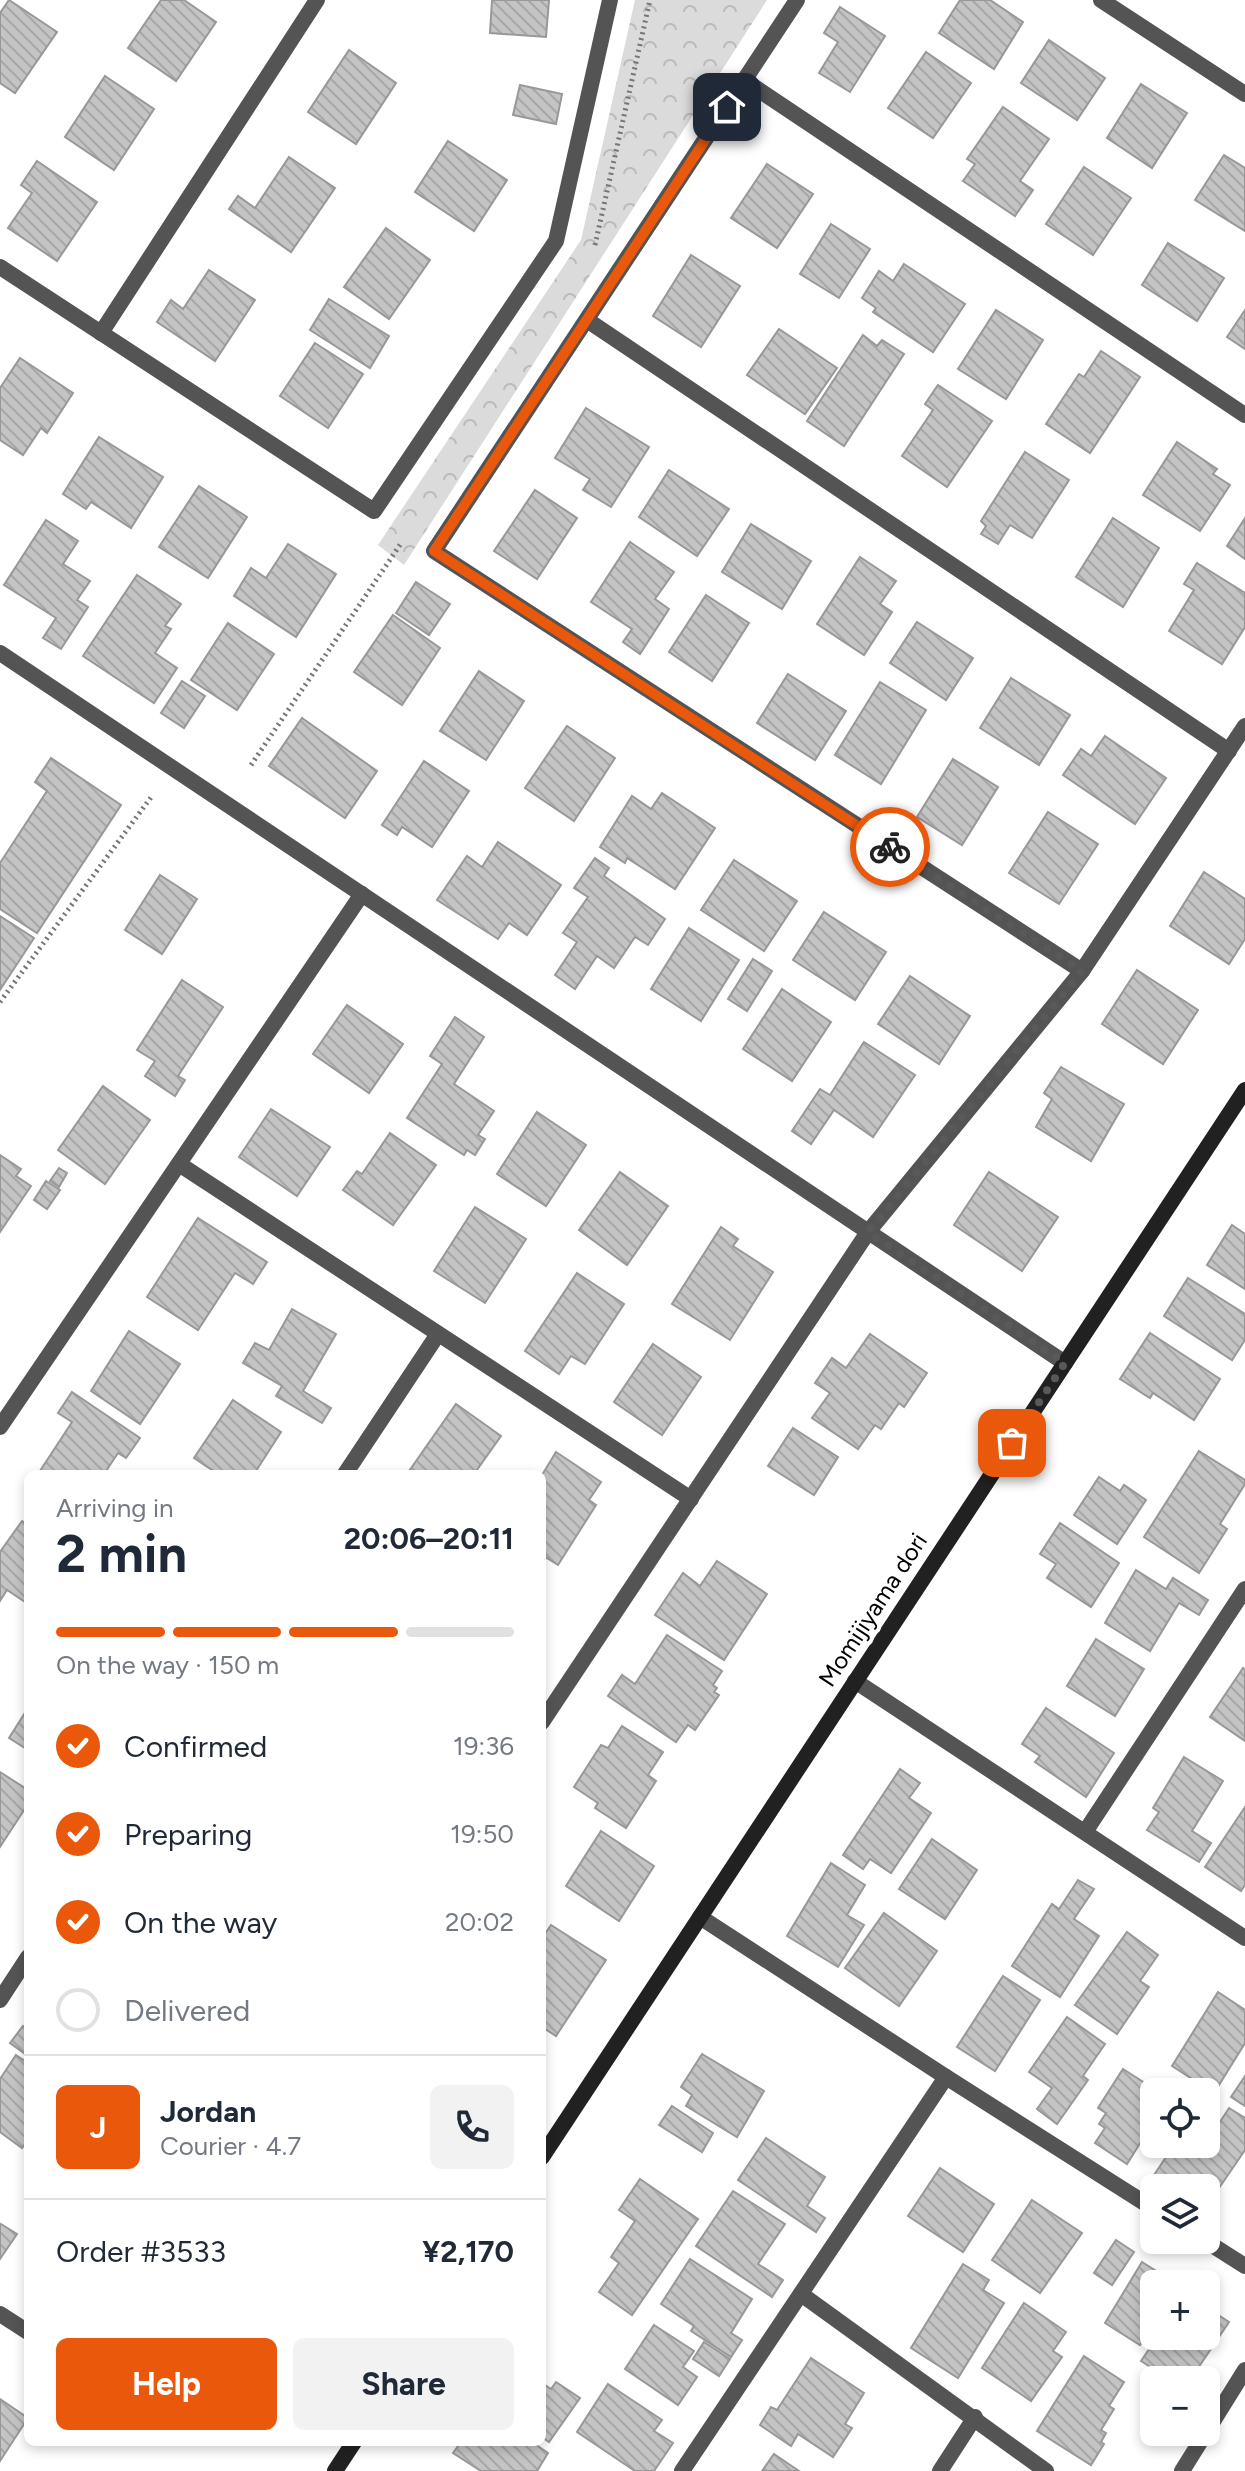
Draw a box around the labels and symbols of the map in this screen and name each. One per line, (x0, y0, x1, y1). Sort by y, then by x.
pin (693, 73, 761, 141)
courier (850, 807, 930, 887)
pin (978, 1409, 1046, 1477)
street label: Momijiyama dori (812, 1528, 933, 1692)

